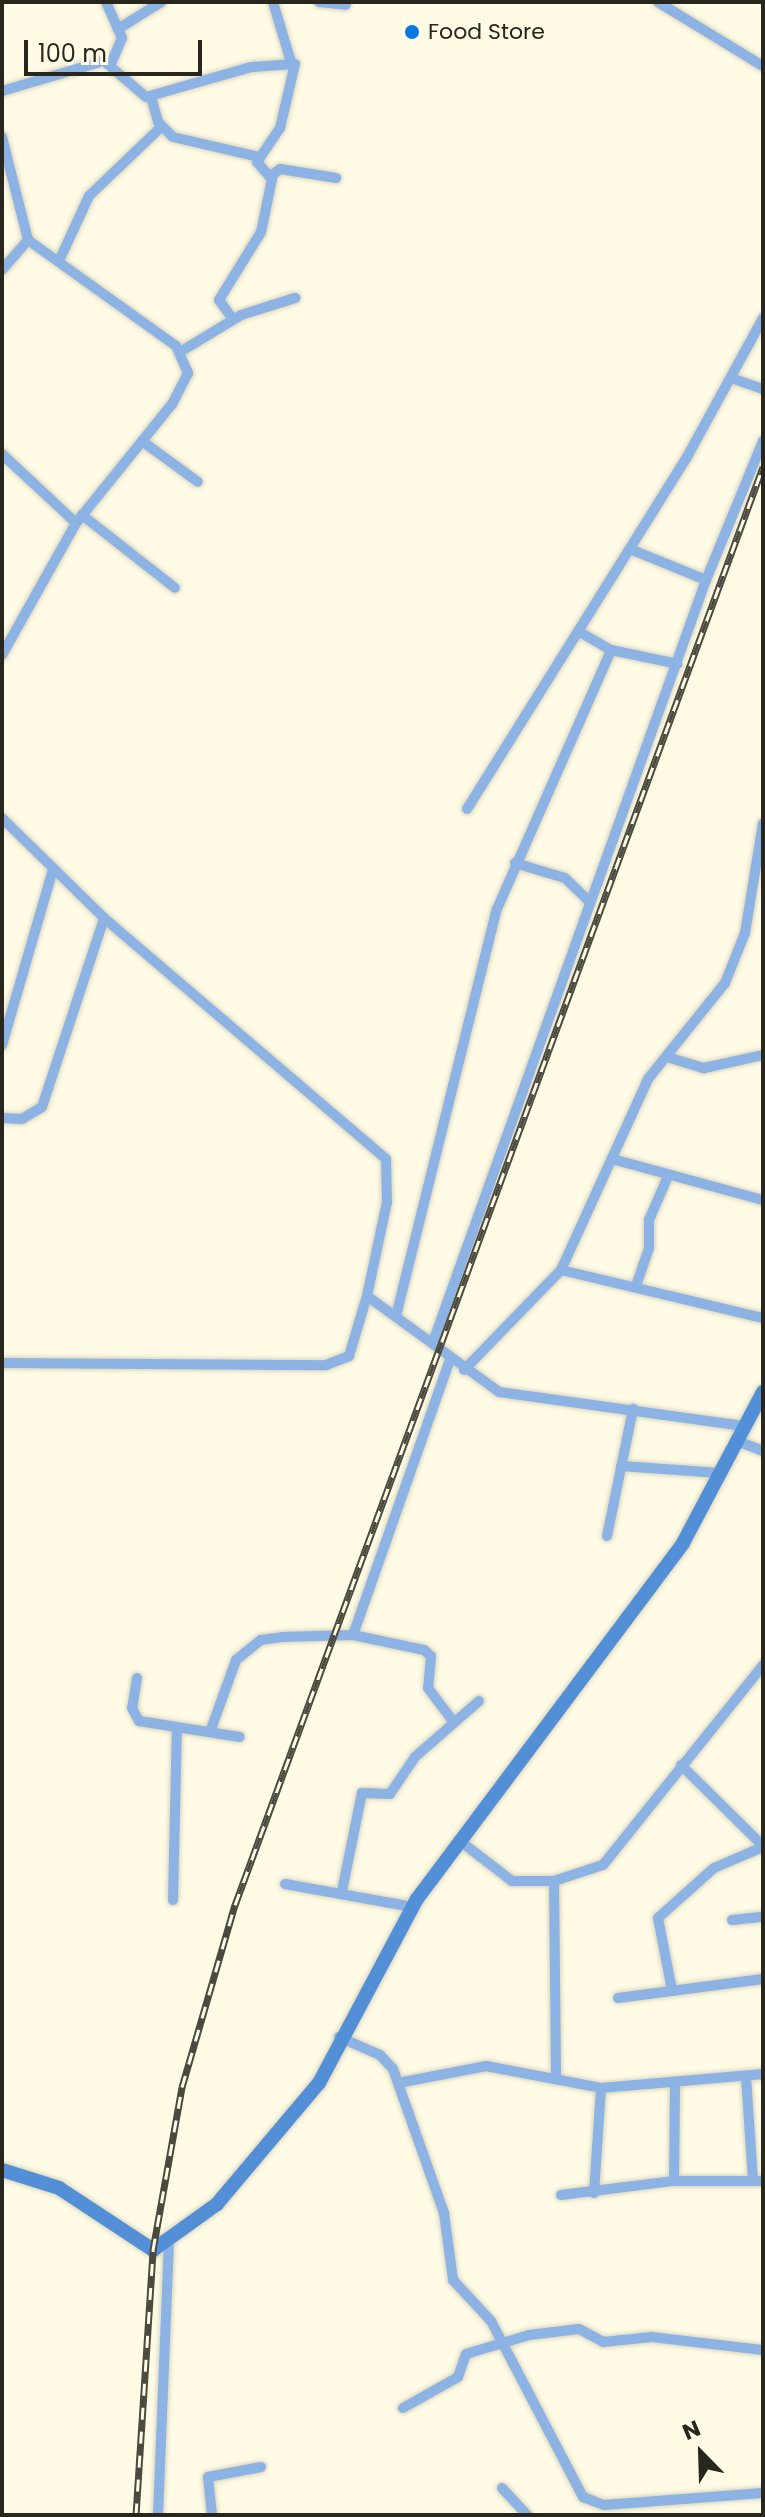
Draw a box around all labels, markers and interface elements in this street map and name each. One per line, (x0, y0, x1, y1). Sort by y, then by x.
place label: Food Store (428, 19, 545, 45)
marker: Food Store (403, 23, 421, 41)
scale bar (28, 24, 206, 74)
text: 100 m (38, 37, 107, 70)
north arrow (661, 2413, 741, 2493)
text: N (678, 2413, 705, 2448)

